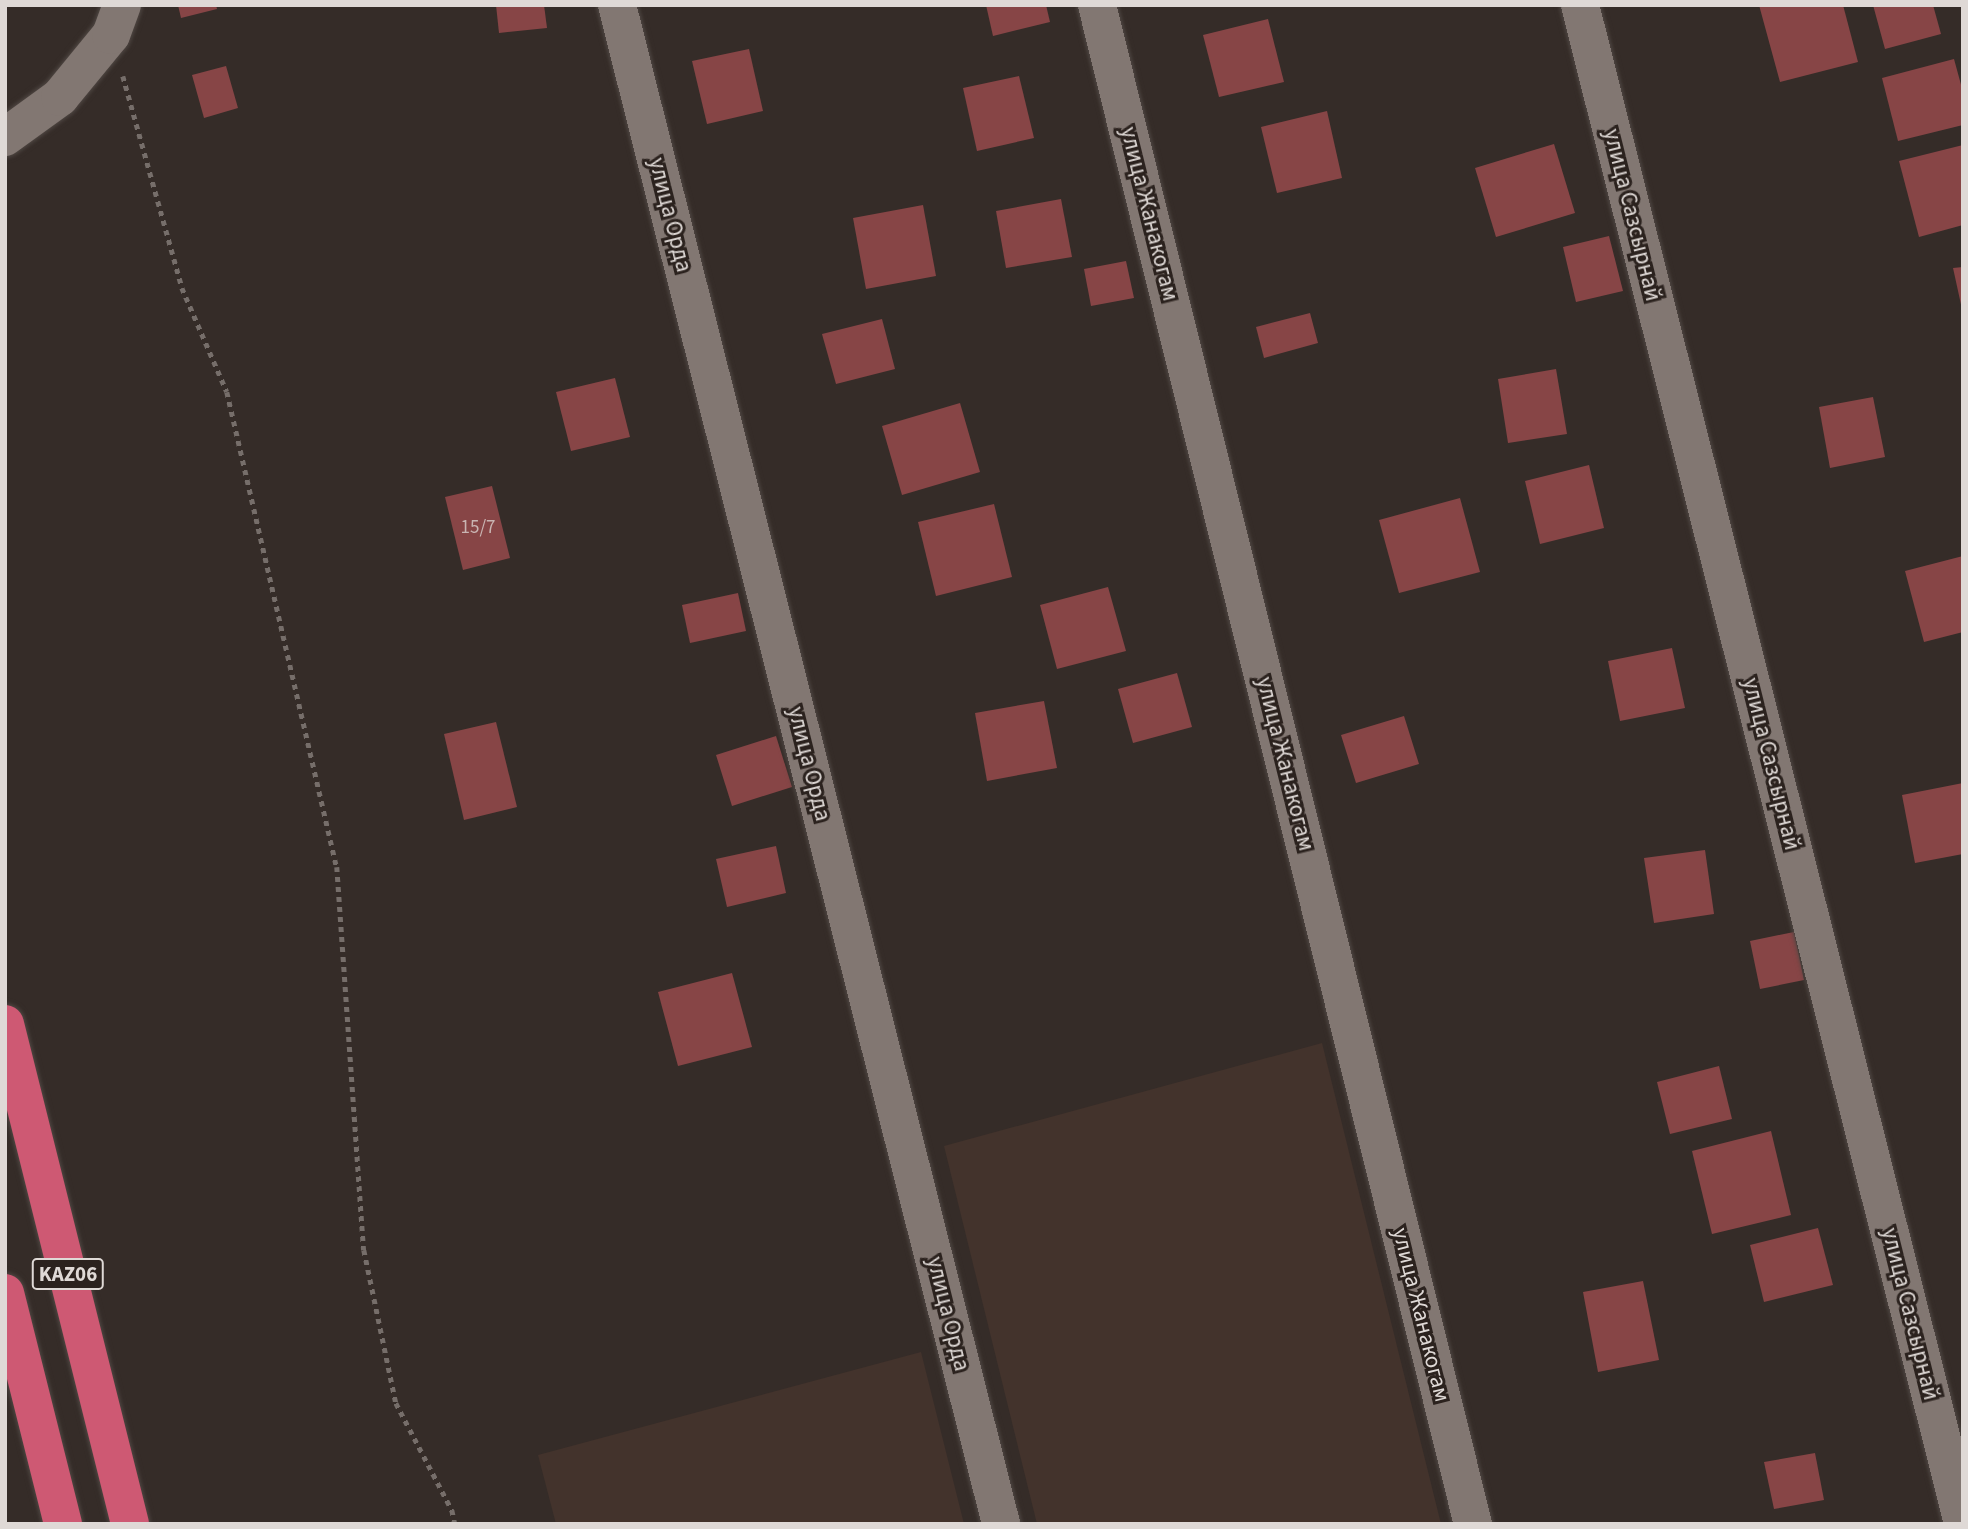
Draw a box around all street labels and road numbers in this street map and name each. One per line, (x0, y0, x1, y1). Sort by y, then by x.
street label: улица Жанакогам (1114, 124, 1184, 304)
street label: улица Сазсырнай (1597, 126, 1667, 304)
street label: улица Орда (642, 155, 698, 275)
street label: улица Жанакогам (1250, 674, 1320, 854)
street label: улица Сазсырнай (1736, 675, 1806, 853)
street label: улица Орда (781, 704, 837, 824)
street label: улица Жанакогам (1386, 1225, 1456, 1405)
street label: улица Сазсырнай (1875, 1225, 1945, 1403)
street label: улица Орда (920, 1254, 976, 1374)
road number: KАZ06 (31, 1256, 105, 1292)

